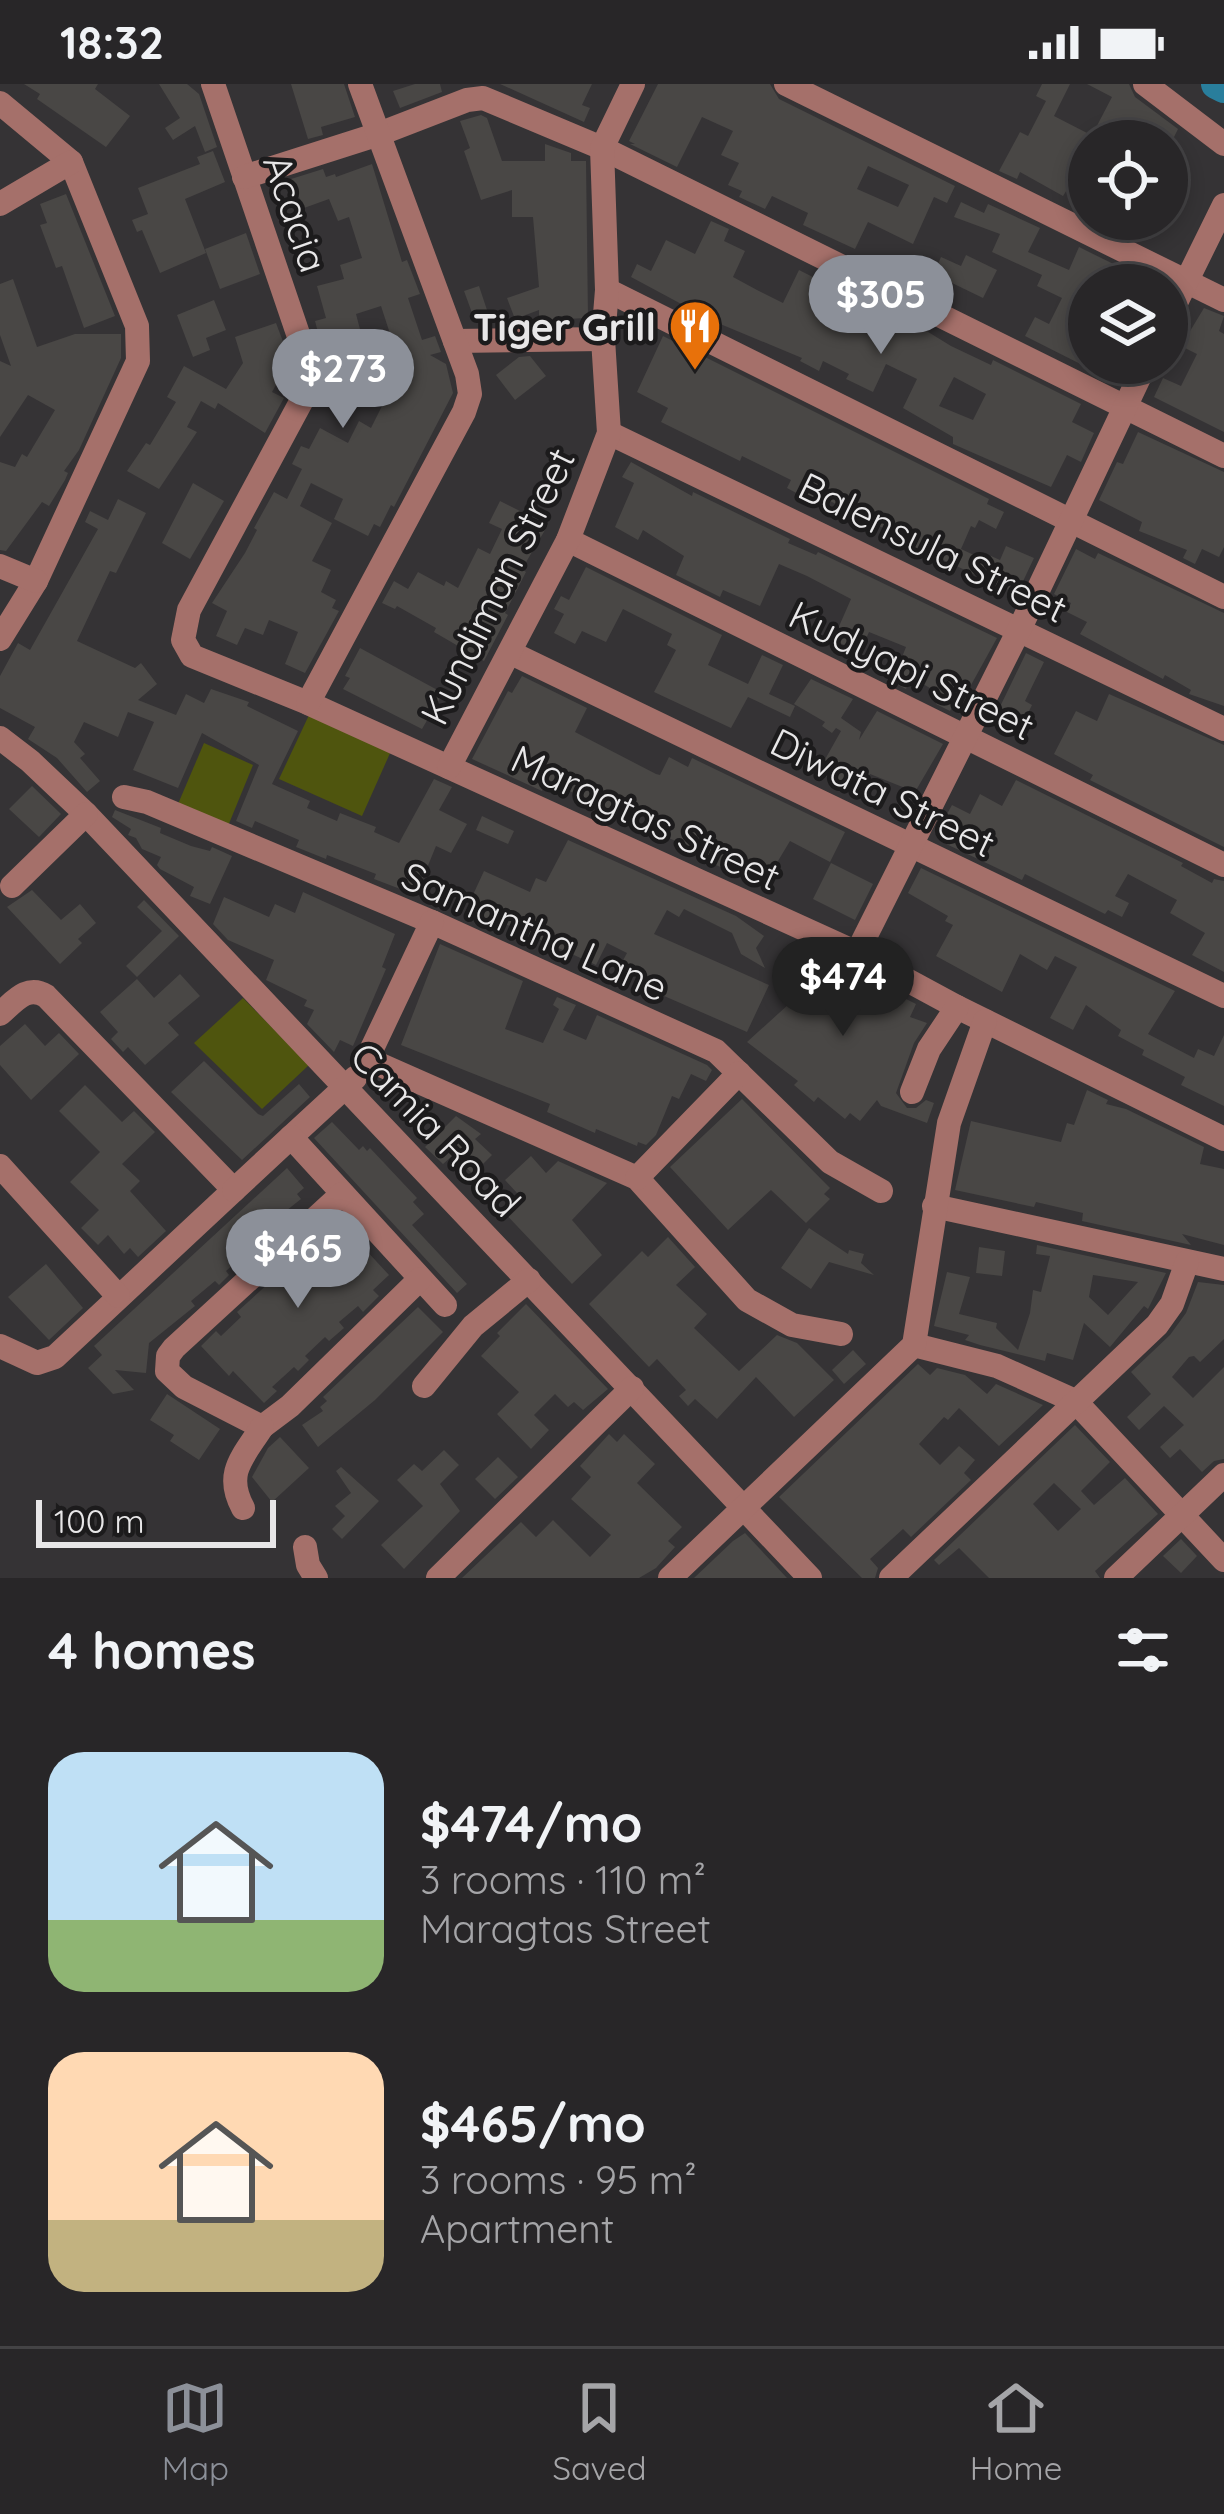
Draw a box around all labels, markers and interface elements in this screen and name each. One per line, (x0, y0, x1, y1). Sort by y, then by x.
text: 18:32 (60, 14, 164, 70)
map controls (1068, 120, 1188, 384)
button: locate (1068, 120, 1188, 240)
street label: Acacia (253, 148, 339, 278)
pin: $305 (810, 255, 952, 357)
button: layers (1068, 264, 1188, 384)
text: $305 (836, 269, 926, 318)
restaurant icon: Tiger Grill (667, 298, 723, 372)
place label: Tiger Grill (473, 302, 656, 351)
pin: $273 (272, 329, 414, 431)
text: $273 (299, 343, 387, 392)
street label: Kundiman Street (409, 440, 585, 732)
street label: Balensula Street (791, 461, 1075, 633)
street label: Kudyapi Street (781, 590, 1043, 750)
street label: Diwata Street (763, 717, 1003, 867)
street label: Maragtas Street (504, 733, 788, 901)
street label: Samantha Lane (394, 850, 676, 1012)
pin: $474 (772, 937, 914, 1039)
text: $474 (799, 951, 887, 1000)
street label: Camia Road (341, 1031, 531, 1227)
pin: $465 (227, 1209, 369, 1311)
text: $465 (253, 1223, 343, 1272)
scale bar (36, 1494, 276, 1547)
text: 100 m (54, 1500, 145, 1541)
icon: filters (1110, 1617, 1176, 1683)
text: 4 homes (48, 1618, 256, 1682)
text: $474/mo (420, 1791, 643, 1855)
icon: home (144, 1800, 288, 1944)
text: 3 rooms · 110 m² (420, 1855, 706, 1904)
text: Maragtas Street (420, 1904, 711, 1953)
text: $465/mo (420, 2091, 646, 2155)
icon: home (144, 2100, 288, 2244)
text: 3 rooms · 95 m² (420, 2155, 697, 2204)
text: Apartment (420, 2204, 614, 2253)
tab: Map (162, 2375, 229, 2488)
tab: Saved (552, 2375, 646, 2488)
tab: Home (970, 2375, 1062, 2488)

